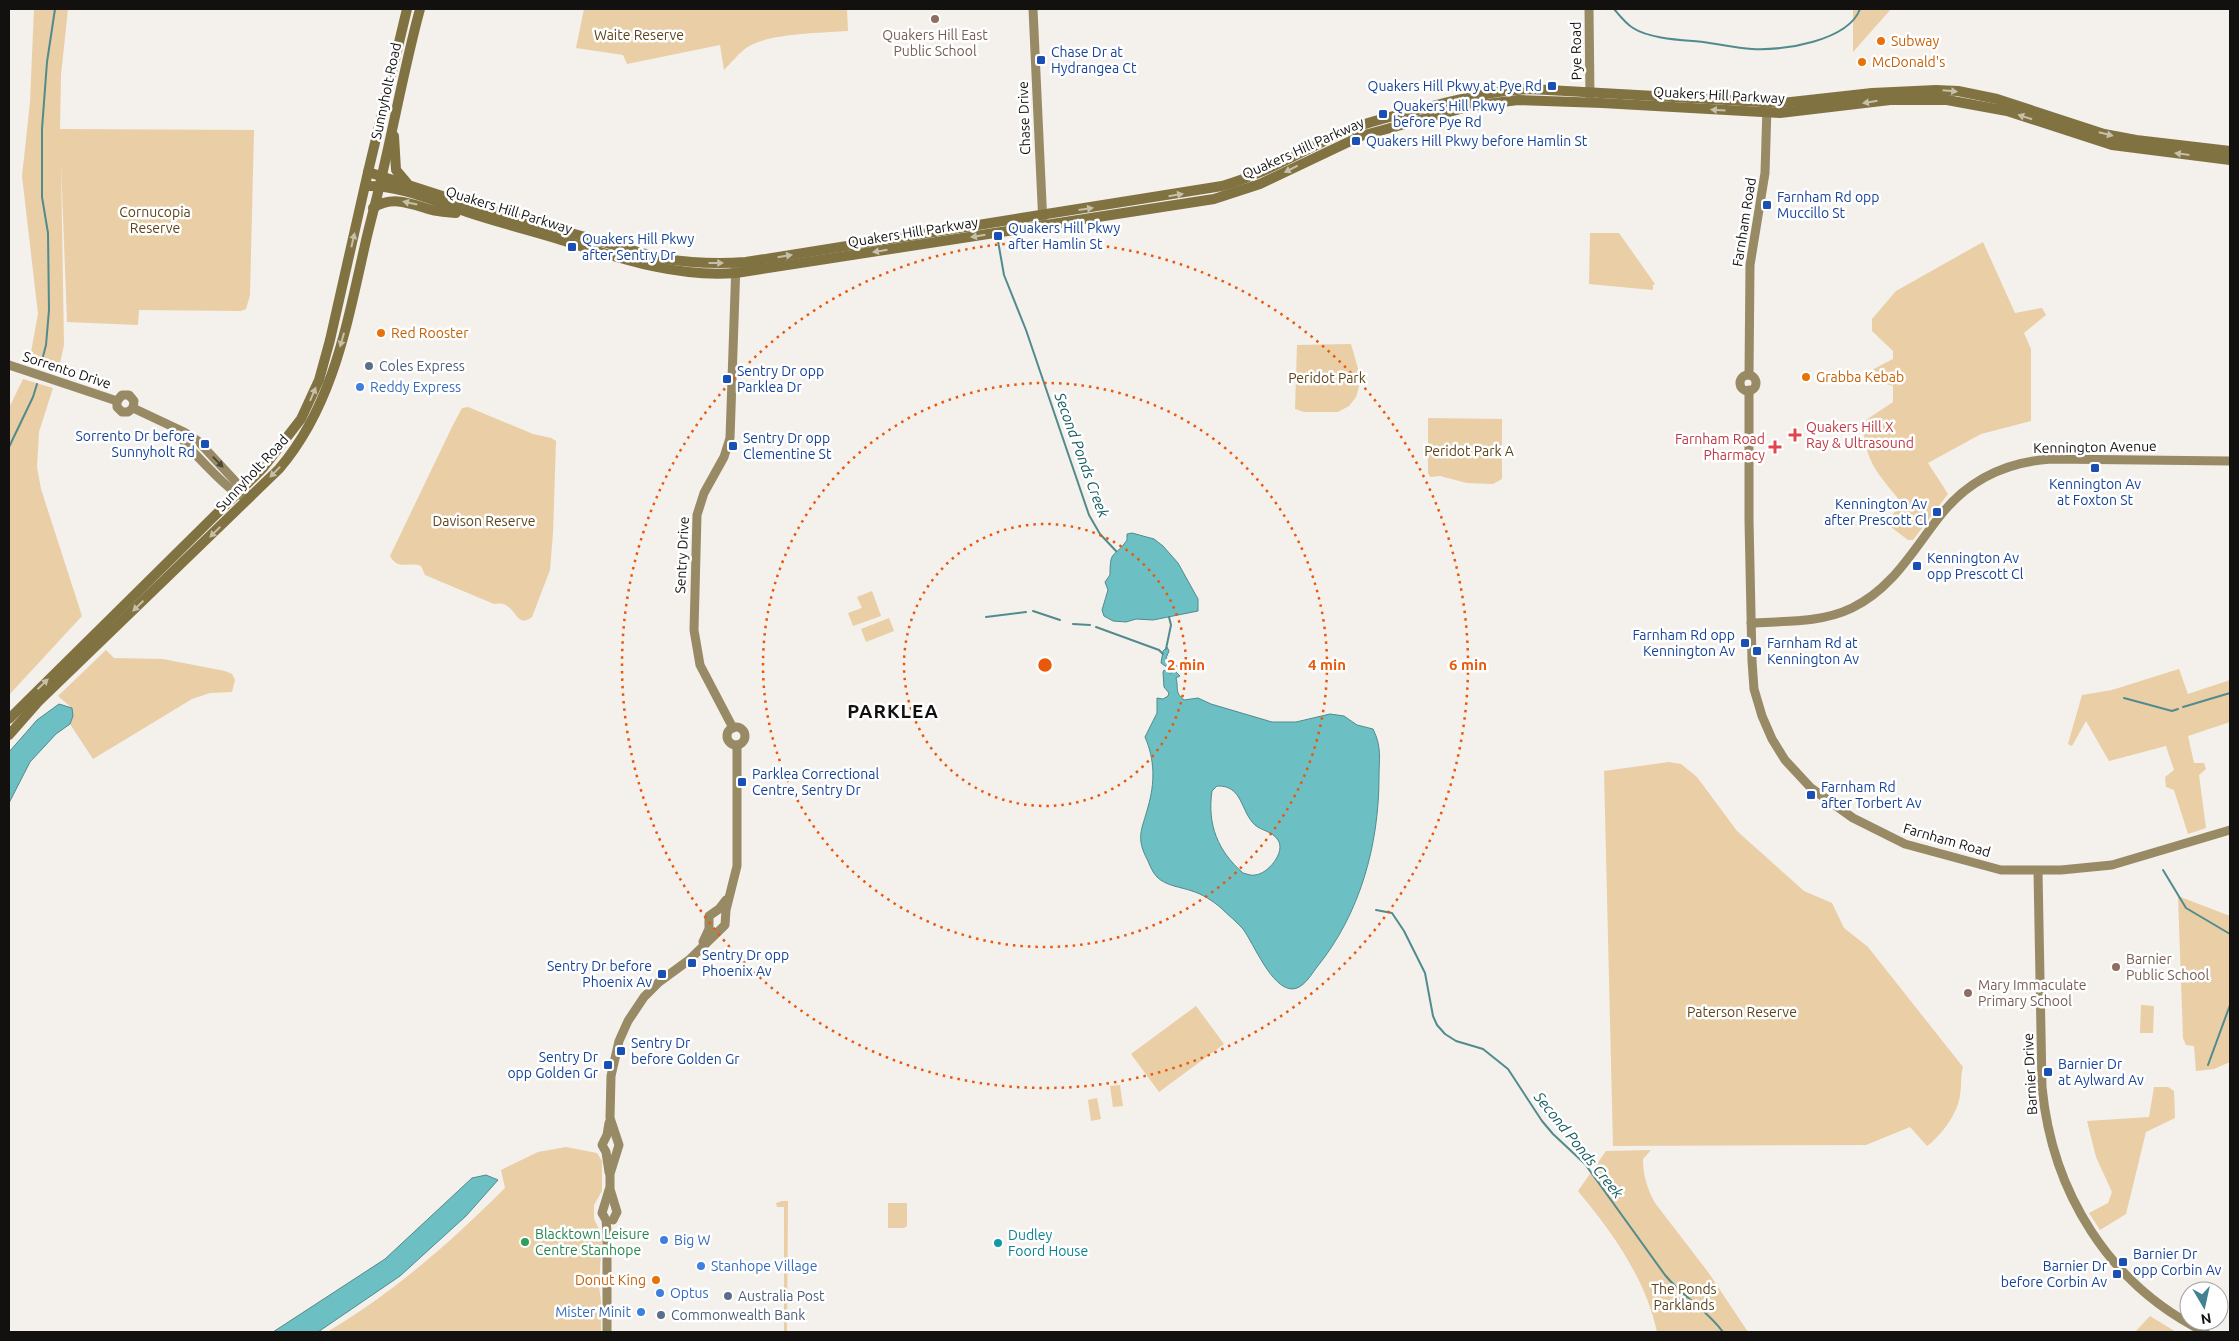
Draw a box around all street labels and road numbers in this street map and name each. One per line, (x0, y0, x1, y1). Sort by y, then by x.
street label: Pye Road (1567, 22, 1585, 80)
street label: Sunnyholt Road (368, 41, 404, 141)
street label: Chase Drive (1015, 81, 1033, 155)
street label: Quakers Hill Parkway (1653, 84, 1785, 106)
street label: Quakers Hill Parkway (1240, 114, 1367, 182)
street label: Farnham Road (1729, 176, 1759, 268)
street label: Quakers Hill Parkway (444, 183, 574, 237)
street label: Quakers Hill Parkway (847, 214, 979, 250)
street label: Sorrento Drive (21, 348, 113, 392)
street label: Sunnyholt Road (212, 431, 292, 515)
street label: Kennington Avenue (2033, 438, 2157, 456)
street label: Sentry Drive (672, 516, 692, 594)
street label: Farnham Road (1902, 820, 1992, 860)
street label: Barnier Drive (2020, 1033, 2040, 1115)

